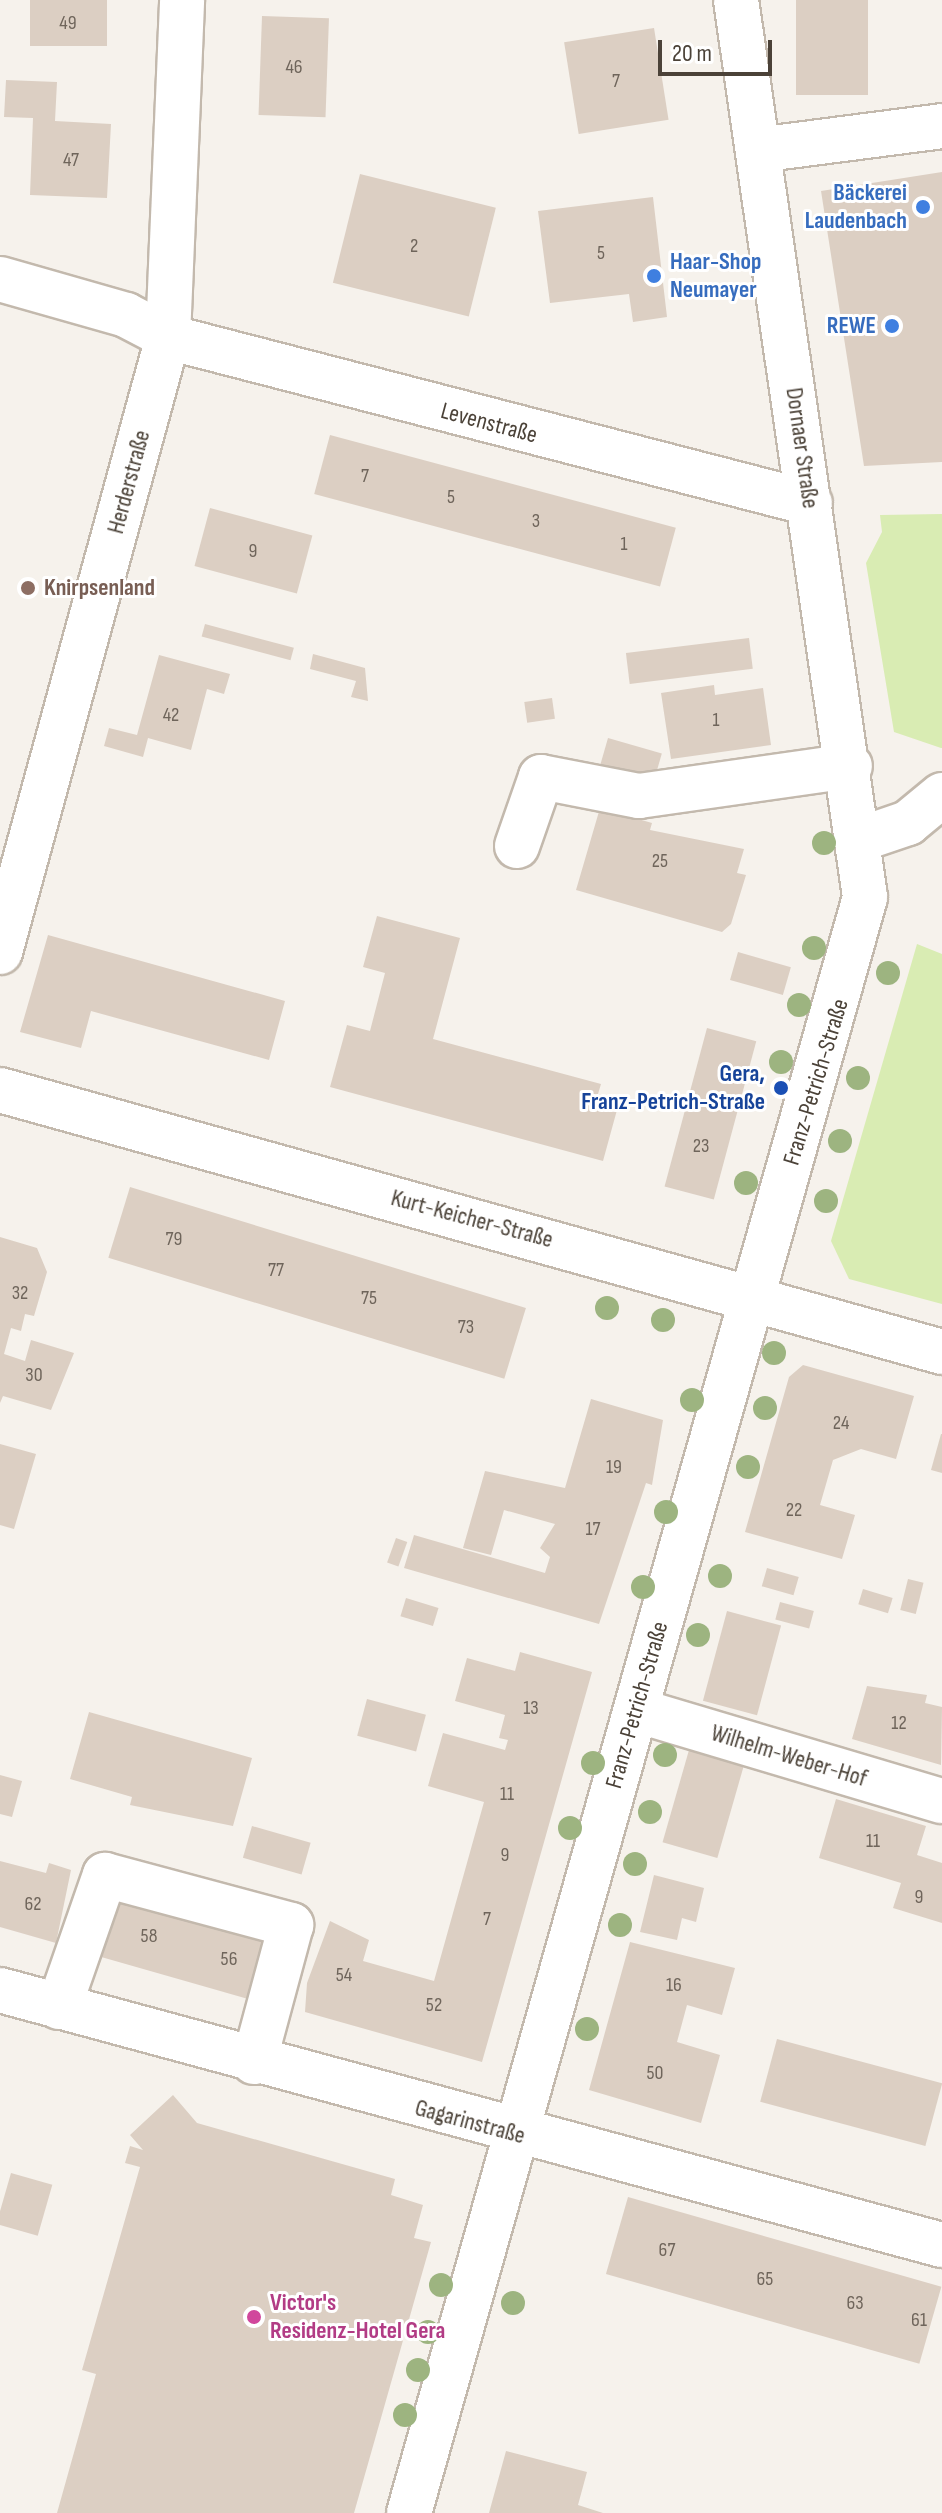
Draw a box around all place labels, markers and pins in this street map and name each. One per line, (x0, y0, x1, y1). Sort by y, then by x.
place label: Bäckerei Laudenbach (805, 179, 907, 235)
marker: Bäckerei Laudenbach (914, 198, 932, 216)
place label: Haar-Shop Neumayer (670, 248, 761, 304)
marker: Haar-Shop Neumayer (645, 267, 663, 285)
place label: REWE (827, 312, 876, 340)
marker: REWE (883, 317, 901, 335)
place label: Knirpsenland (44, 574, 155, 602)
marker: Knirpsenland (19, 579, 37, 597)
place label: Gera, Franz-Petrich-Straße (581, 1060, 765, 1116)
marker: Gera, Franz-Petrich-Straße (772, 1079, 790, 1097)
place label: Victor's Residenz-Hotel Gera (270, 2289, 445, 2345)
marker: Victor's Residenz-Hotel Gera (245, 2308, 263, 2326)

